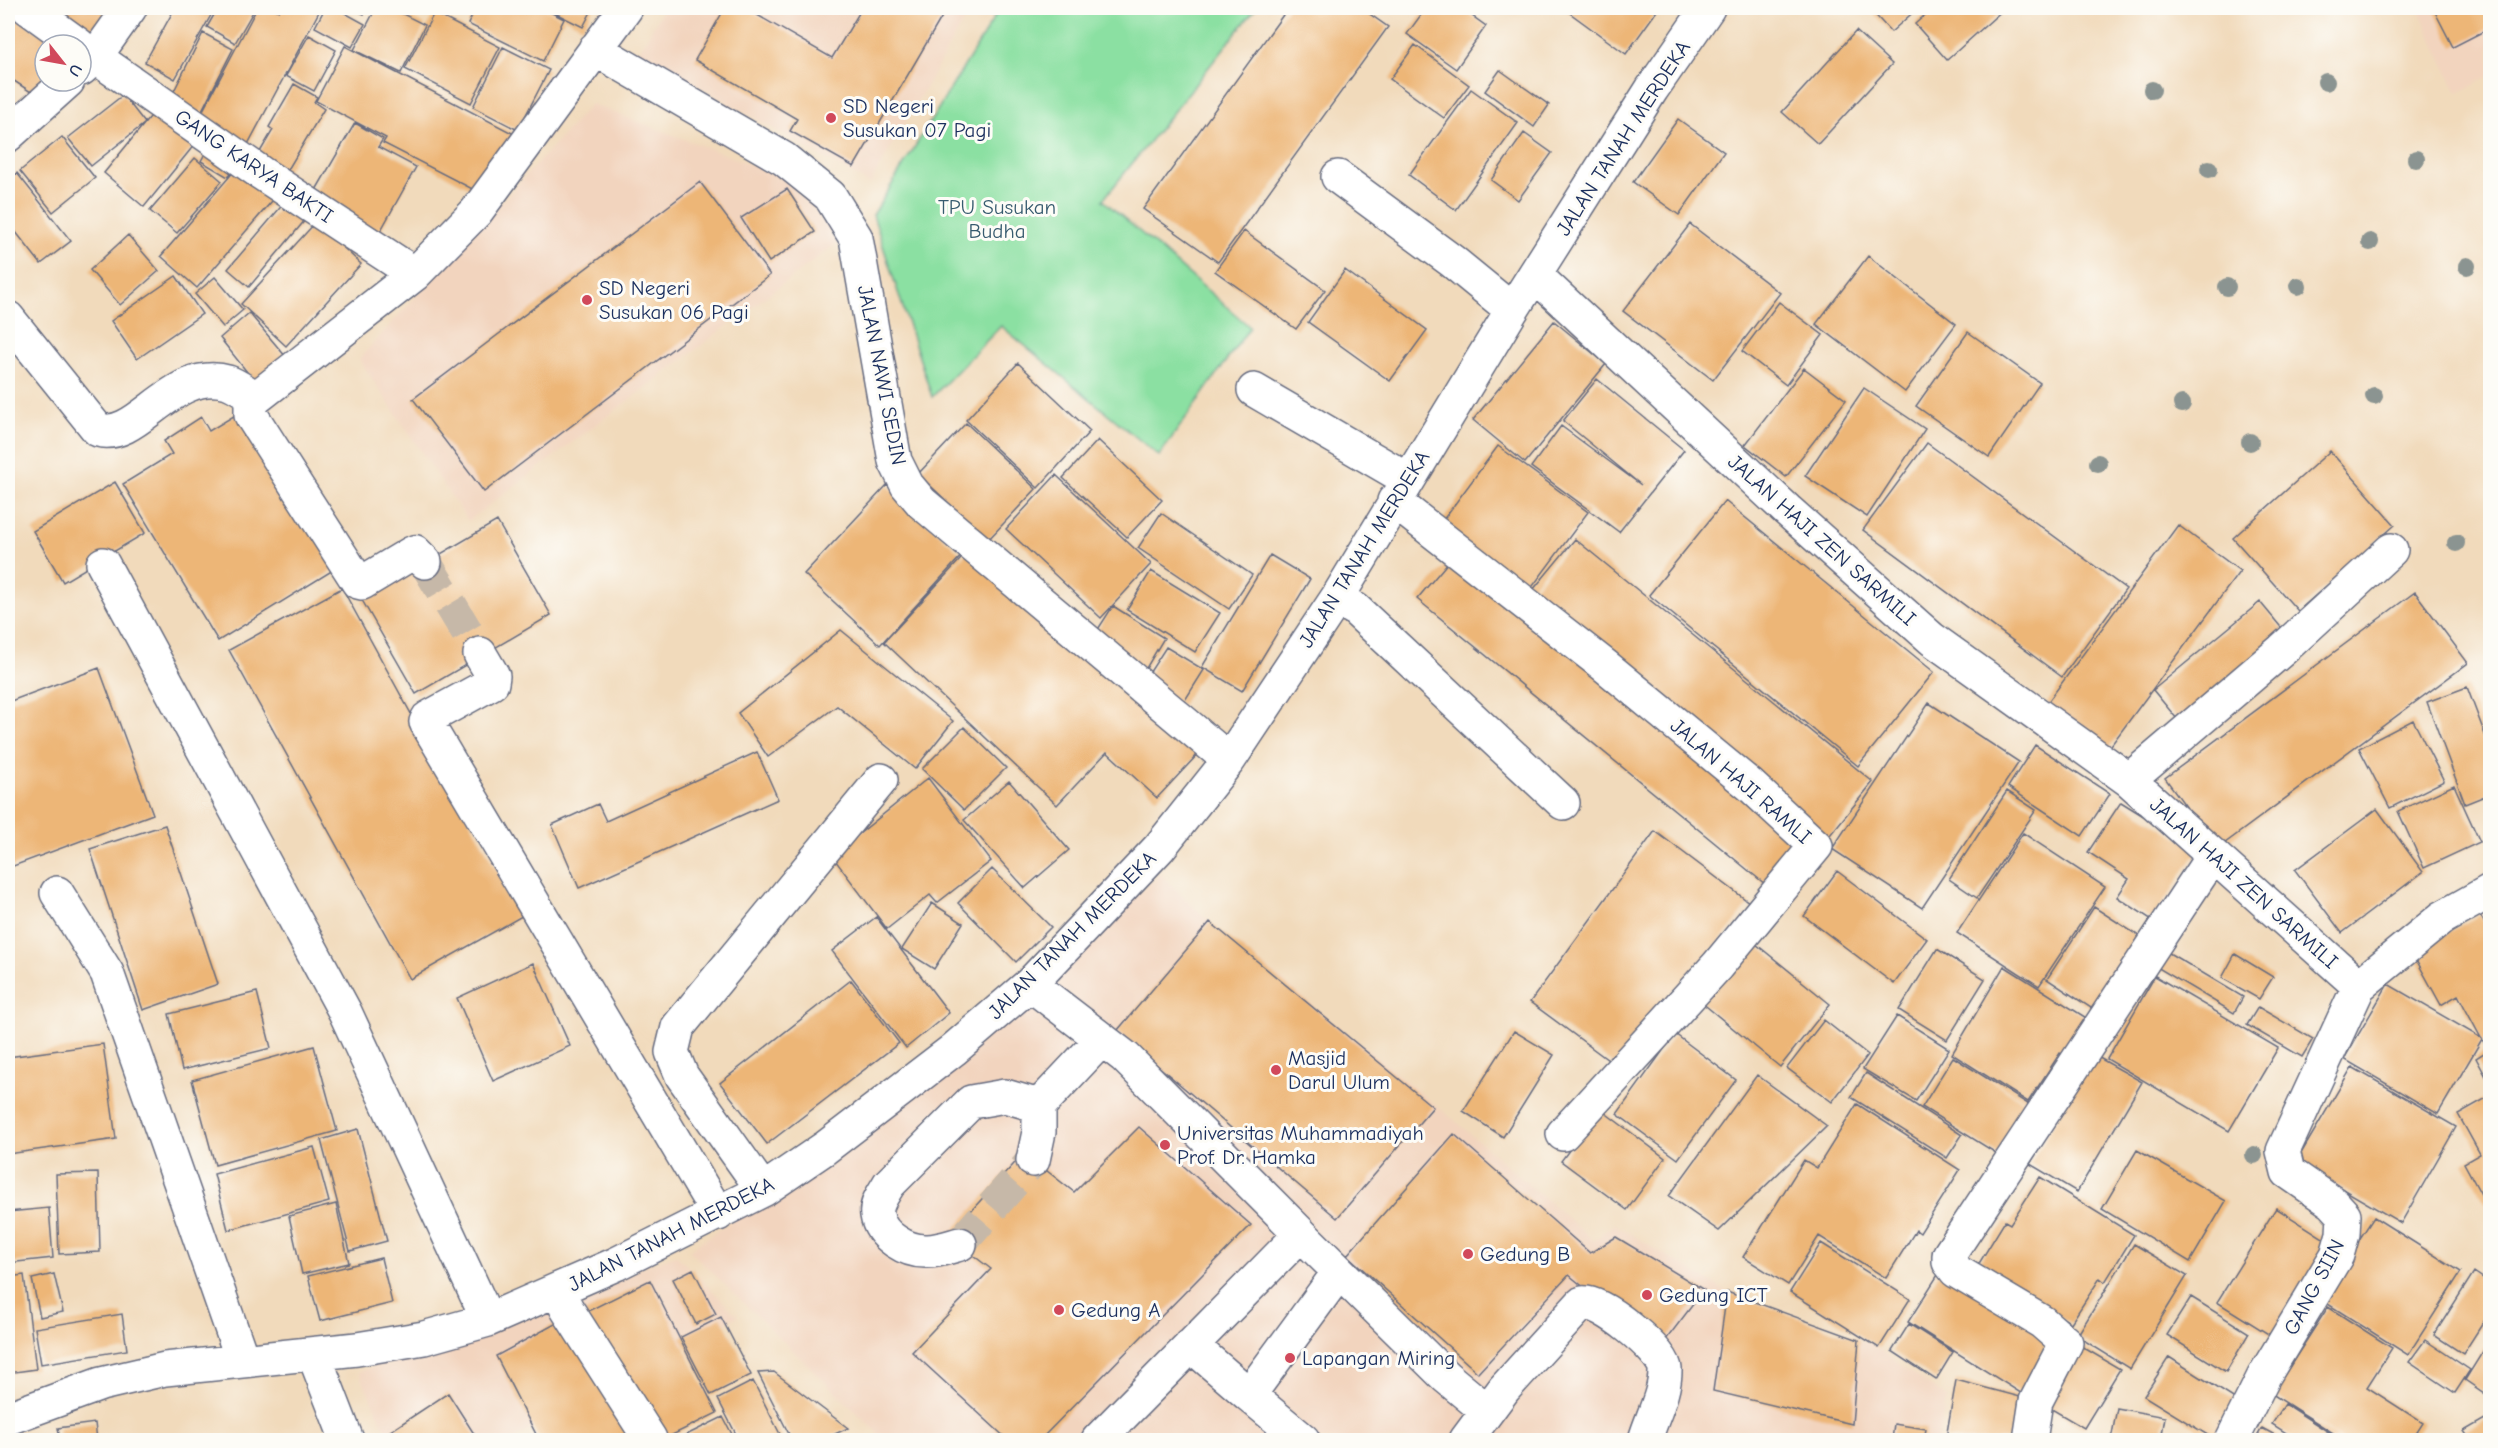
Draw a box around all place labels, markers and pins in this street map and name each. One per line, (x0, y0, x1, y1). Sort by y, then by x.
place label: SD Negeri Susukan 07 Pagi (843, 94, 991, 142)
marker: SD Negeri Susukan 07 Pagi (824, 111, 838, 125)
place label: SD Negeri Susukan 06 Pagi (599, 276, 749, 324)
marker: SD Negeri Susukan 06 Pagi (580, 293, 594, 307)
place label: Masjid Darul Ulum (1288, 1046, 1390, 1094)
marker: Masjid Darul Ulum (1269, 1063, 1283, 1077)
place label: Universitas Muhammadiyah Prof. Dr. Hamka (1177, 1121, 1424, 1169)
marker: Universitas Muhammadiyah Prof. Dr. Hamka (1158, 1138, 1172, 1152)
place label: Gedung B (1480, 1242, 1570, 1266)
marker: Gedung B (1461, 1247, 1475, 1261)
place label: Gedung ICT (1659, 1283, 1768, 1307)
marker: Gedung ICT (1640, 1288, 1654, 1302)
place label: Gedung A (1071, 1298, 1160, 1322)
marker: Gedung A (1052, 1303, 1066, 1317)
place label: Lapangan Miring (1302, 1346, 1455, 1370)
marker: Lapangan Miring (1283, 1351, 1297, 1365)

